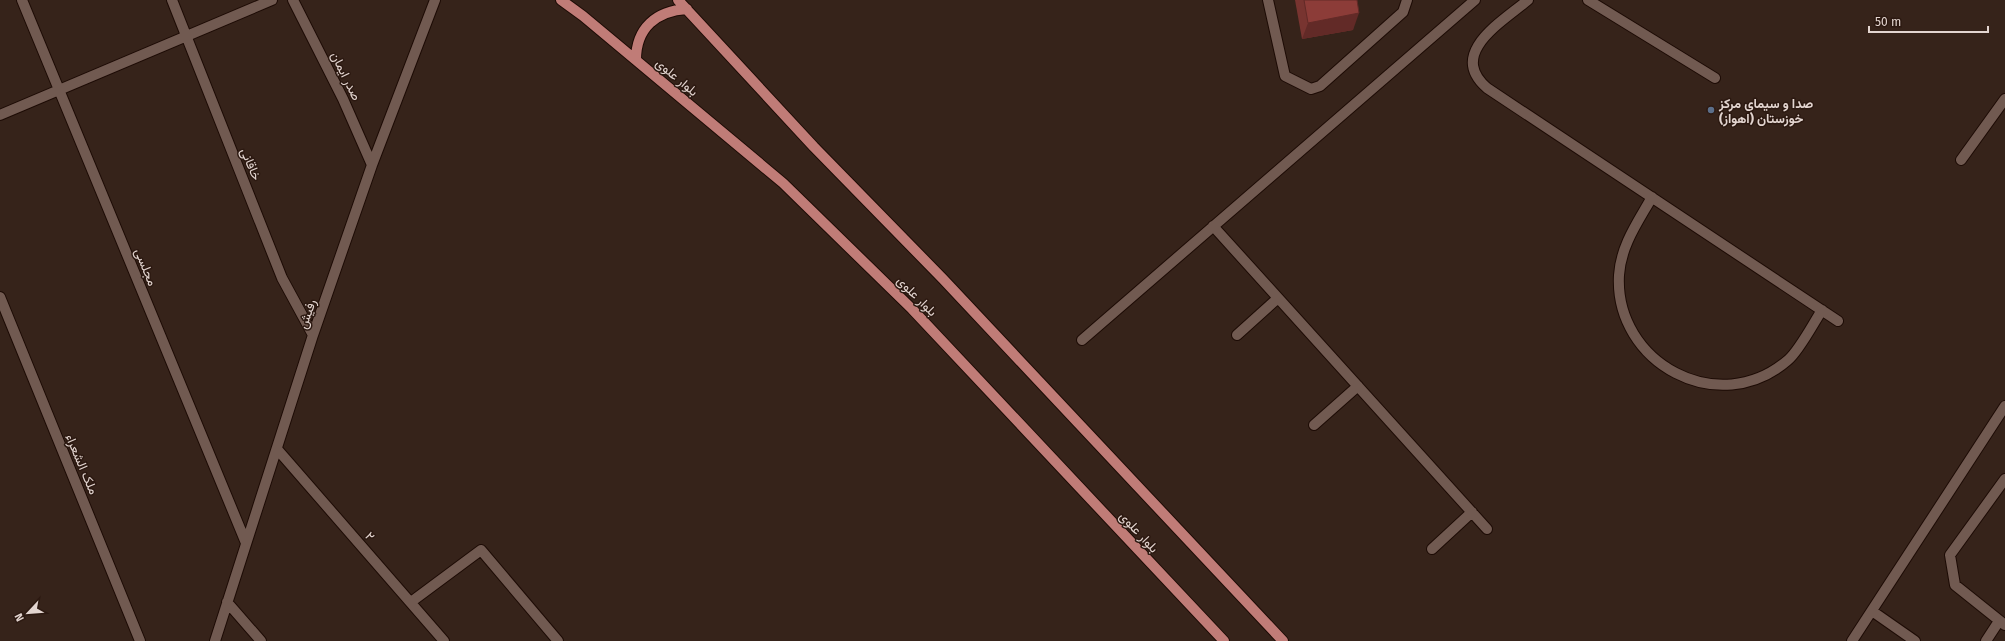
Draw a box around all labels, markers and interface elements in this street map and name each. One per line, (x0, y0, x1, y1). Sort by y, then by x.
scale bar (1869, 8, 1988, 34)
text: 50 m (1875, 15, 1901, 29)
street label: صدر ایمان (327, 49, 364, 103)
street label: بلوار علوی (652, 55, 701, 100)
place label: صدا و سیمای مرکز خوزستان (اهواز) (1718, 96, 1813, 127)
marker: صدا و سیمای مرکز خوزستان (اهواز) (1706, 105, 1716, 115)
street label: خاقانی (237, 146, 265, 183)
street label: مجلسی (131, 246, 160, 288)
street label: بلوار علوی (893, 273, 940, 320)
street label: رفیش (295, 297, 320, 331)
street label: ملک الشعراء (62, 431, 101, 497)
street label: بلوار علوی (1116, 508, 1162, 556)
street label: ۲ (362, 529, 378, 544)
north arrow (8, 593, 48, 633)
text: N (12, 611, 27, 623)

